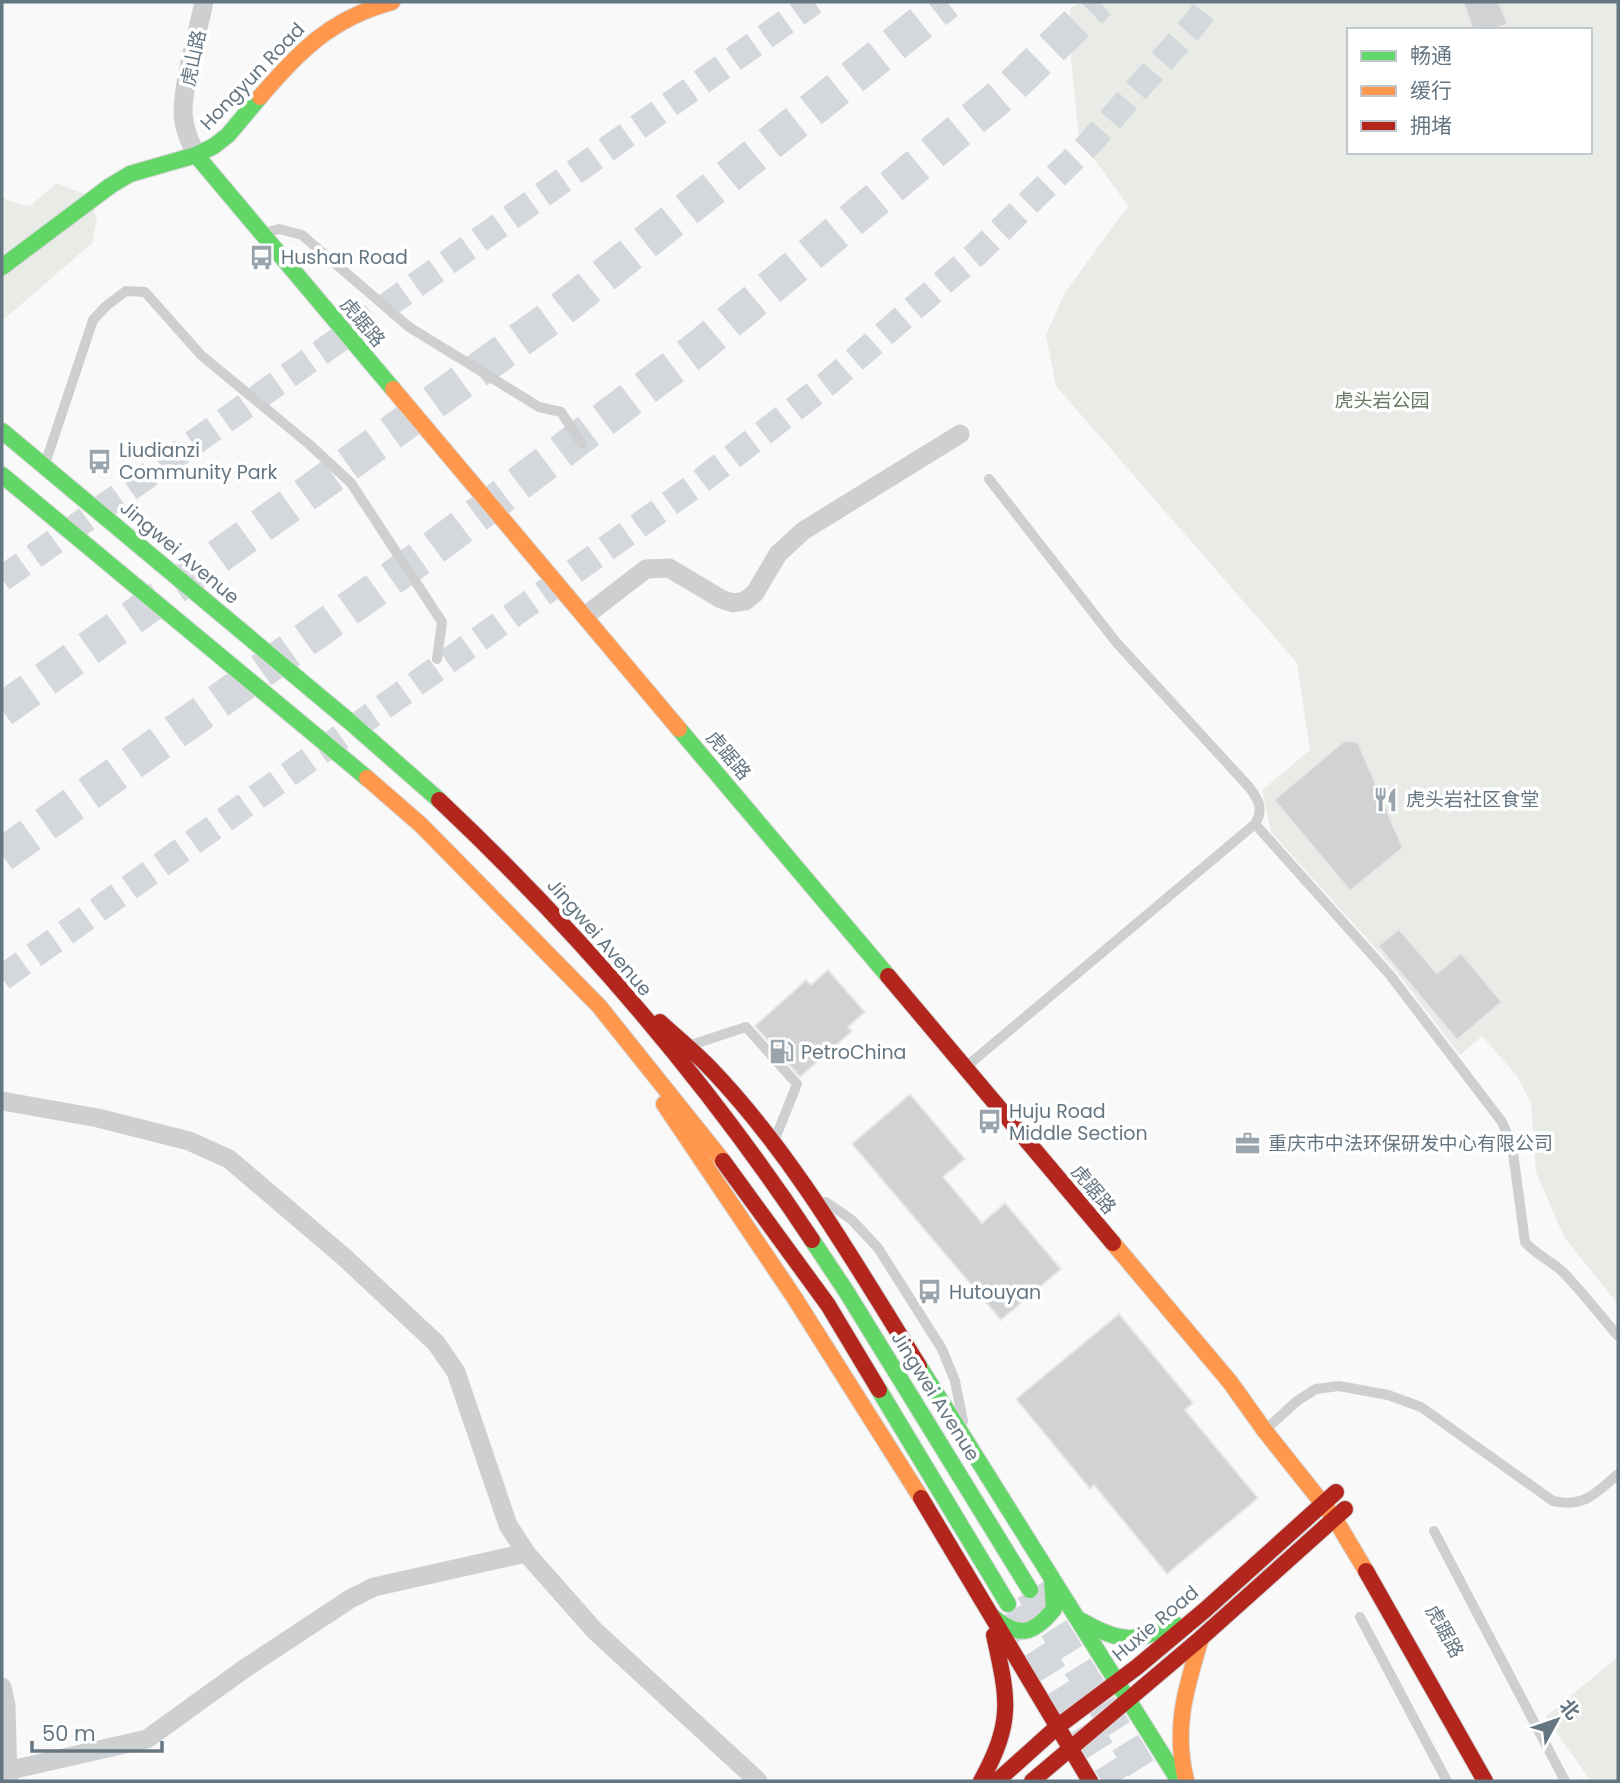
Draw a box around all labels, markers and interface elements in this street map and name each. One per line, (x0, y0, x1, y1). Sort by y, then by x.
street label: Hongyun Road (194, 17, 311, 136)
street label: 虎山路 (174, 27, 213, 89)
legend (1347, 28, 1592, 154)
text: 畅通 (1410, 41, 1452, 70)
text: 缓行 (1410, 76, 1452, 105)
text: 拥堵 (1410, 111, 1452, 140)
bus stop icon: Hushan Road (247, 243, 275, 271)
place label: Hushan Road (281, 244, 408, 271)
street label: 虎踞路 (334, 292, 391, 353)
park label: 虎头岩公园 (1334, 387, 1430, 414)
place label: Liudianzi Community Park (119, 437, 278, 486)
bus stop icon: Liudianzi Community Park (85, 447, 113, 475)
street label: Jingwei Avenue (114, 494, 245, 610)
street label: 虎踞路 (700, 725, 757, 786)
restaurant icon: 虎头岩社区食堂 (1372, 785, 1400, 813)
place label: 虎头岩社区食堂 (1406, 786, 1539, 813)
street label: Jingwei Avenue (541, 873, 658, 1002)
fuel station icon: PetroChina (767, 1038, 795, 1066)
place label: PetroChina (801, 1039, 906, 1066)
place label: Huju Road Middle Section (1009, 1098, 1148, 1147)
bus stop icon: Huju Road Middle Section (975, 1108, 1003, 1136)
office icon: 重庆市中法环保研发中心有限公司 (1234, 1129, 1262, 1157)
place label: 重庆市中法环保研发中心有限公司 (1268, 1130, 1553, 1157)
street label: 虎踞路 (1065, 1159, 1122, 1220)
bus stop icon: Hutouyan (915, 1278, 943, 1306)
place label: Hutouyan (949, 1279, 1041, 1306)
street label: Jingwei Avenue (885, 1326, 986, 1466)
street label: Huxie Road (1106, 1579, 1204, 1668)
street label: 虎踞路 (1419, 1600, 1470, 1663)
north arrow (1522, 1685, 1592, 1755)
text: 北 (1553, 1693, 1586, 1725)
scale bar (32, 1710, 161, 1754)
text: 50 m (42, 1719, 96, 1748)

